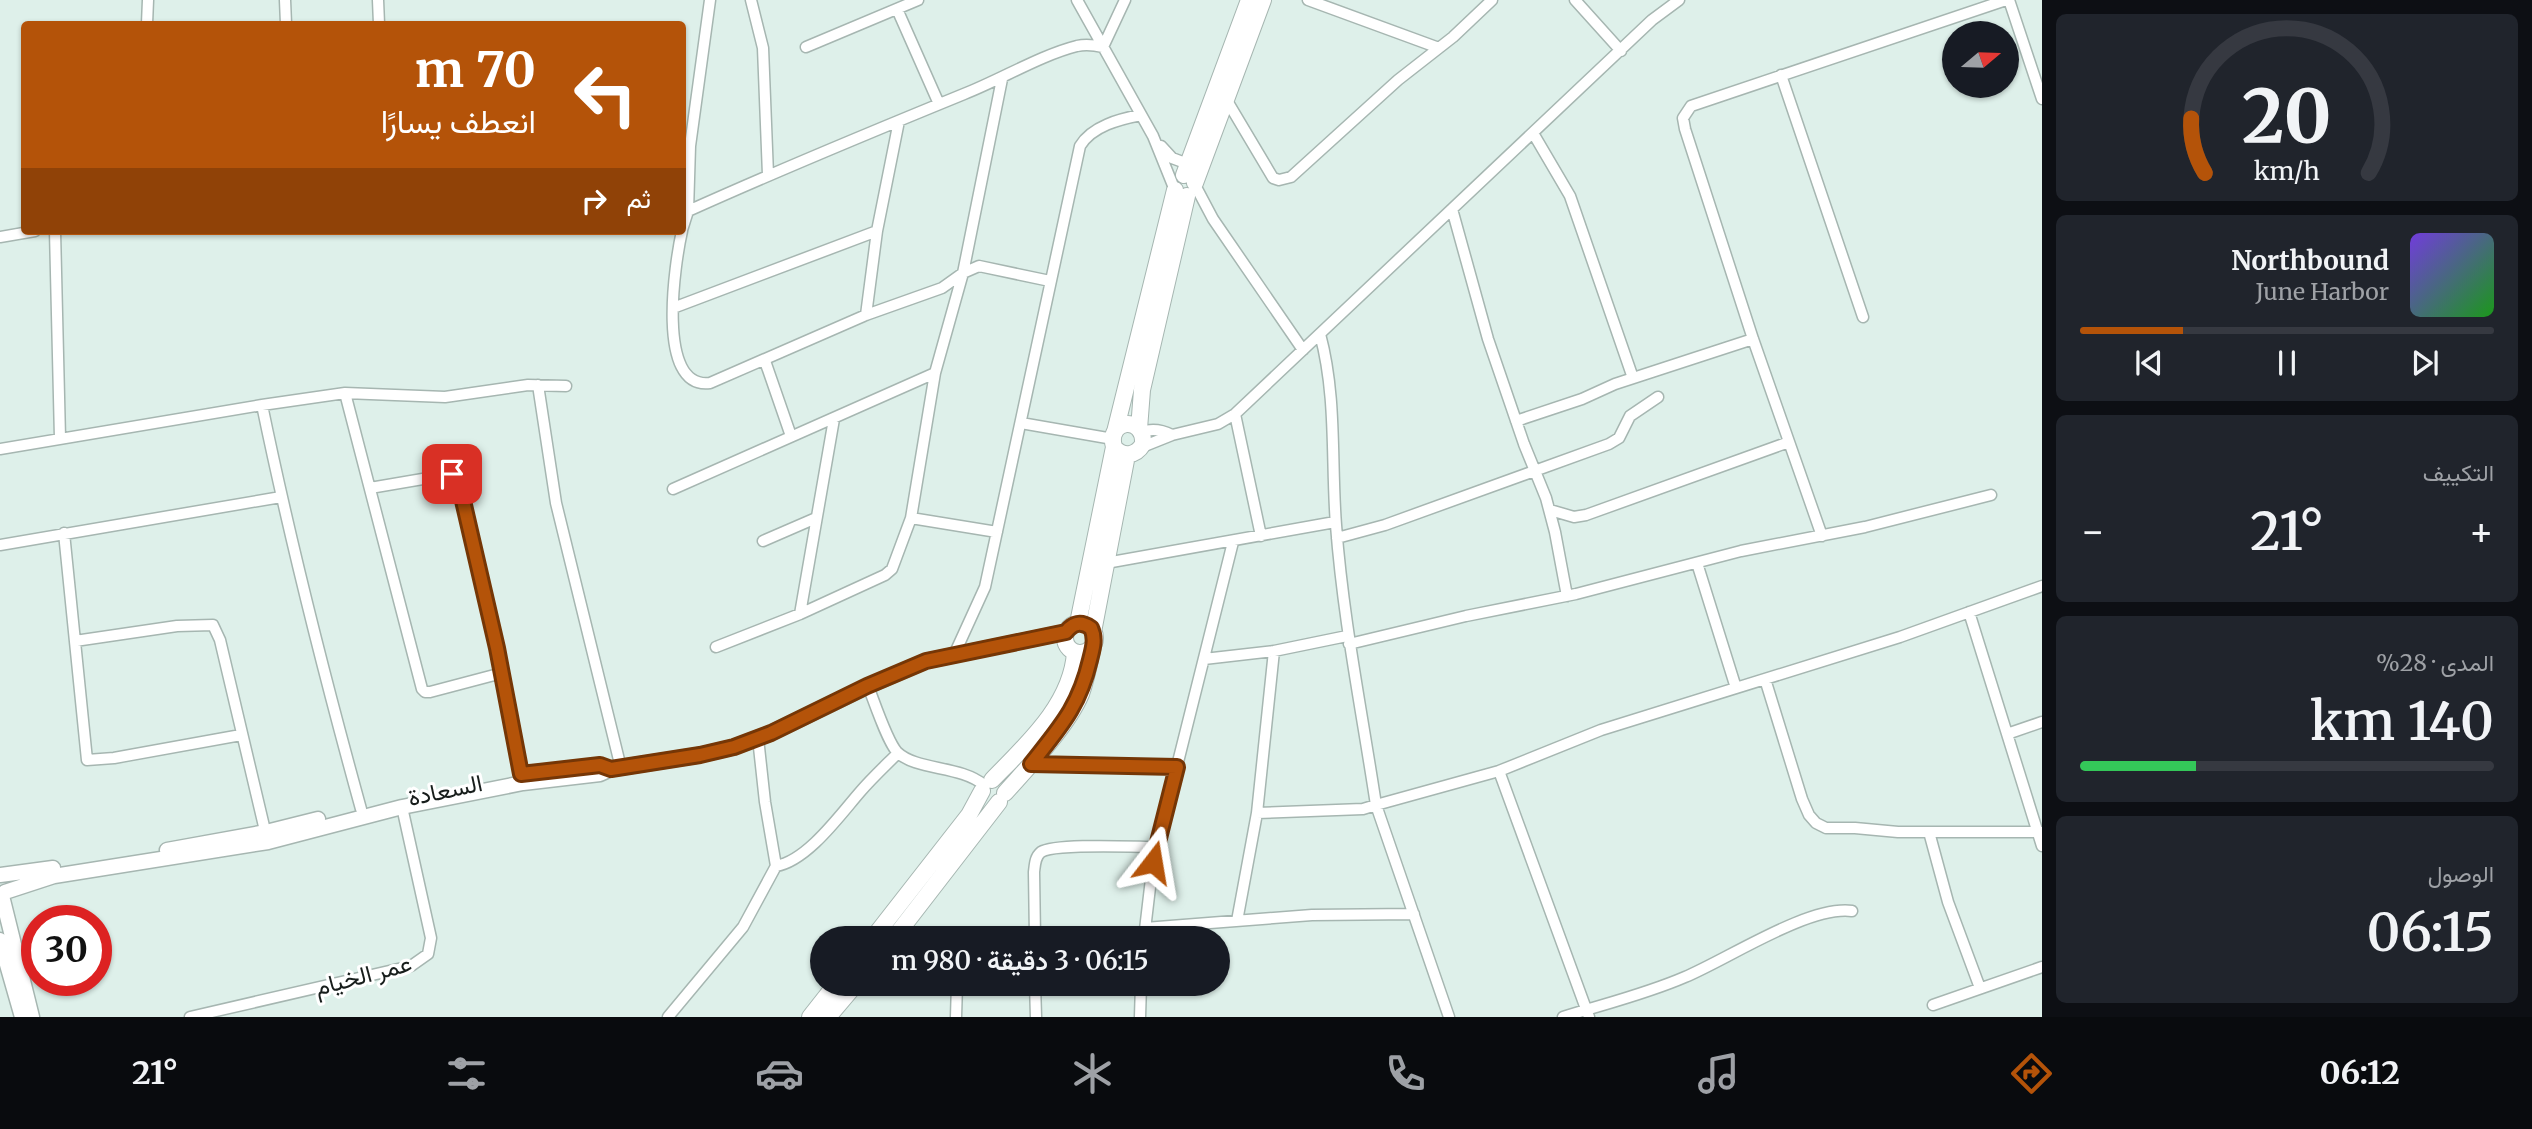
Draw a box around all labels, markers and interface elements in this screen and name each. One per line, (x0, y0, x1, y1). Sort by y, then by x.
north arrow (1942, 21, 2020, 98)
map controls (1942, 21, 2019, 98)
text: 70 m (415, 39, 536, 100)
icon: left (560, 49, 651, 140)
text: 20 (2242, 72, 2332, 164)
text: انعطف يسارًا (381, 102, 536, 142)
text: km/h (2254, 155, 2320, 187)
icon: right (575, 182, 613, 220)
text: ثم (627, 182, 651, 215)
text: Northbound (2231, 244, 2389, 277)
text: June Harbor (2256, 277, 2389, 306)
icon: previous (2130, 344, 2168, 382)
icon: pause (2268, 344, 2306, 382)
icon: next (2406, 344, 2444, 382)
pin (422, 444, 482, 504)
icon: arrive (433, 455, 471, 493)
text: التكييف (2423, 458, 2494, 487)
text: 21° (2250, 499, 2324, 564)
text: − (2080, 508, 2105, 555)
text: + (2469, 508, 2494, 555)
text: المدى · 28% (2376, 648, 2494, 677)
text: 140 km (2310, 689, 2494, 754)
street label: السعادة (405, 767, 485, 813)
position arrow (1116, 825, 1190, 899)
text: الوصول (2428, 859, 2494, 888)
text: 06:15 (2366, 900, 2494, 965)
speed limit sign: 30 (21, 905, 112, 996)
text: 06:15 · 3 دقيقة · 980 m (891, 944, 1149, 977)
street label: عمر الخيام (311, 947, 415, 1004)
icon: filters (442, 1049, 491, 1098)
icon: car (755, 1049, 804, 1098)
icon: climate (1068, 1049, 1117, 1098)
icon: phone (1381, 1049, 1430, 1098)
icon: music (1694, 1049, 1743, 1098)
icon: directions (2007, 1049, 2056, 1098)
text: 21° (132, 1053, 178, 1093)
text: 06:12 (2319, 1053, 2400, 1093)

